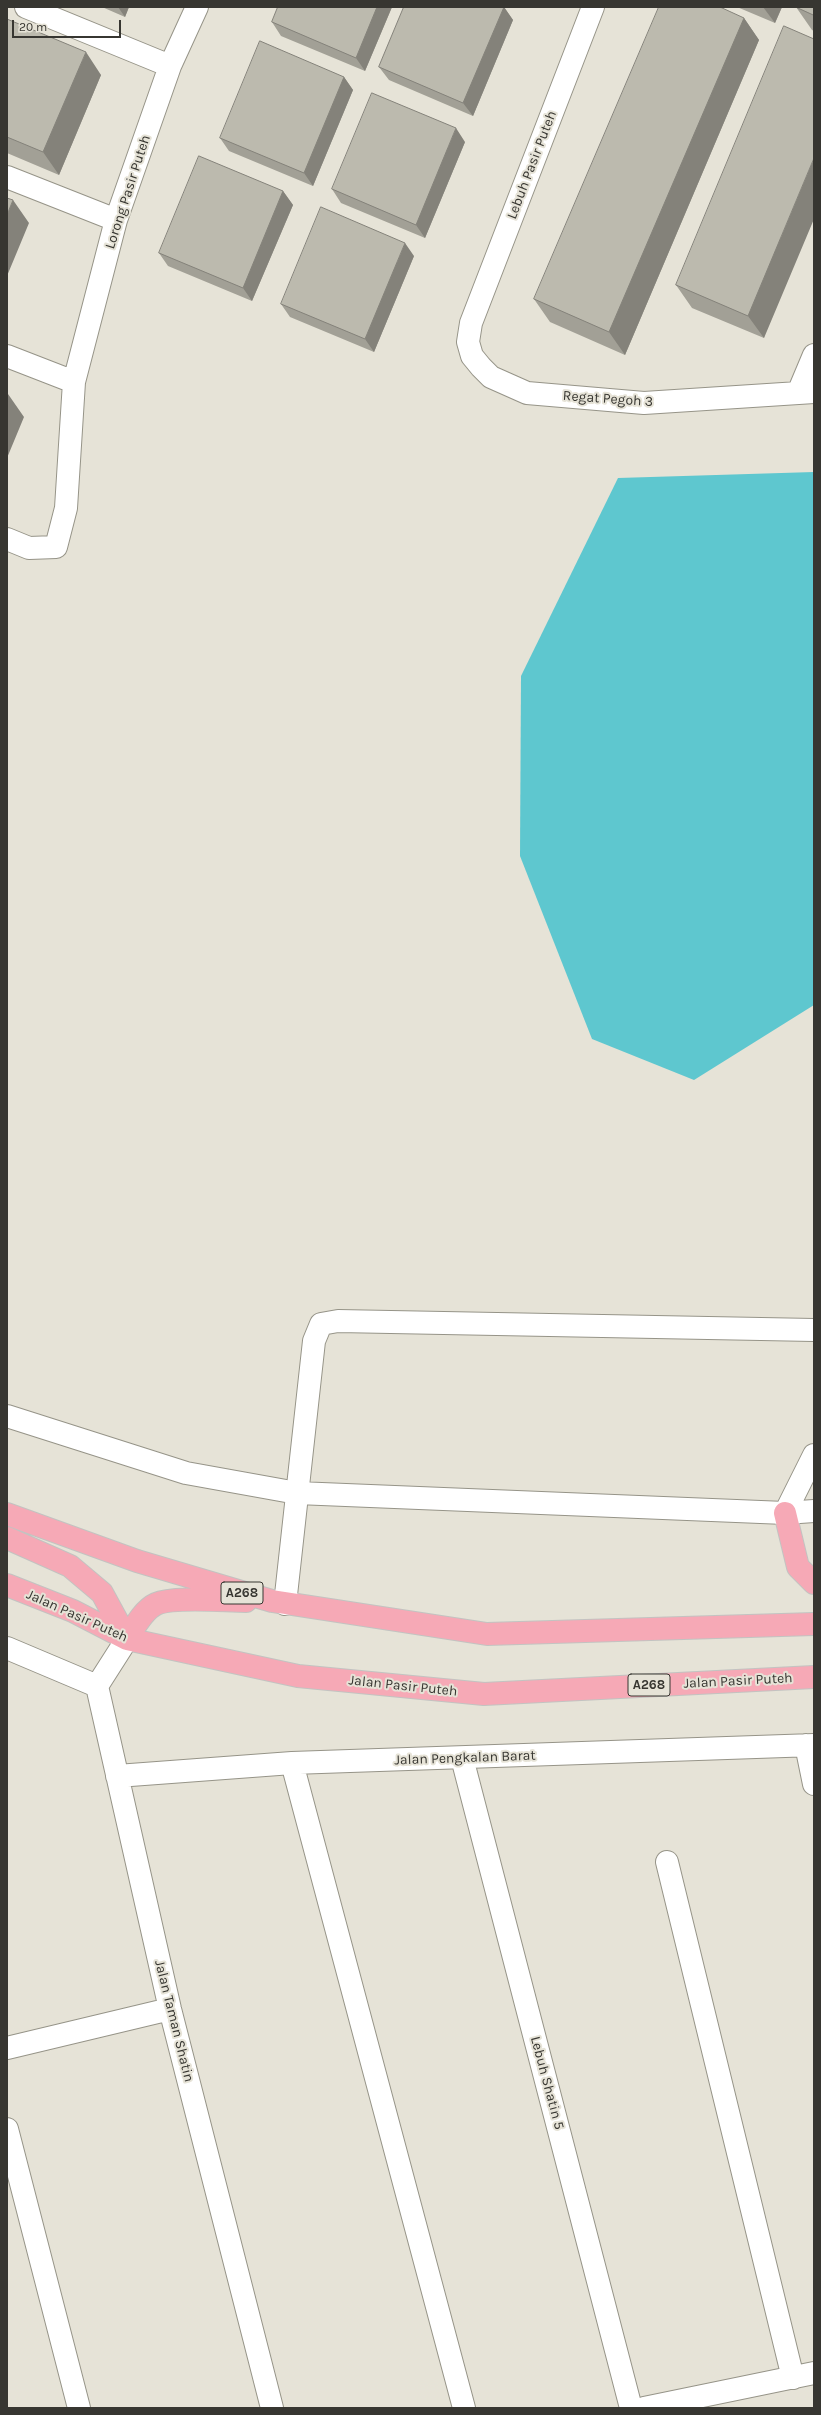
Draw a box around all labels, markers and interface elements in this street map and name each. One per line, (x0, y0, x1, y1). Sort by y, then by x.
scale bar (14, 12, 123, 38)
text: 20 m (19, 20, 47, 34)
street label: Lebuh Pasir Puteh (504, 108, 560, 222)
street label: Lorong Pasir Puteh (102, 133, 154, 251)
street label: Regat Pegoh 3 (562, 387, 654, 411)
road number: A268 (221, 1582, 263, 1604)
street label: Jalan Pasir Puteh (24, 1586, 130, 1646)
street label: Jalan Pasir Puteh (683, 1670, 793, 1692)
street label: Jalan Pasir Puteh (348, 1672, 458, 1700)
road number: A268 (628, 1674, 670, 1696)
street label: Jalan Pengkalan Barat (394, 1747, 536, 1769)
street label: Jalan Taman Shatin (151, 1958, 197, 2084)
street label: Lebuh Shatin 5 (526, 2034, 568, 2132)

